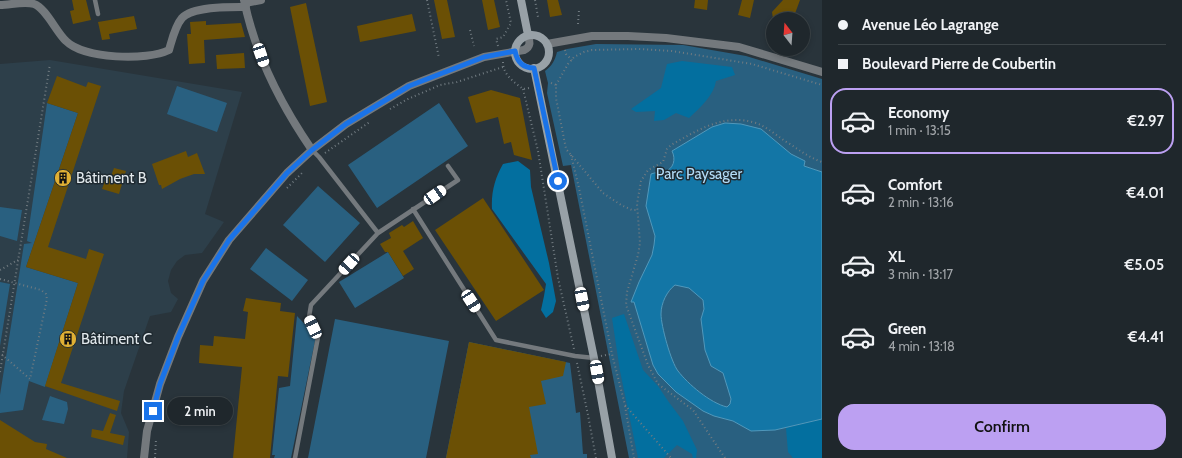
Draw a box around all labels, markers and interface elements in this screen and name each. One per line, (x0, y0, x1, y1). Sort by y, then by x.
north arrow (766, 12, 810, 56)
map controls (766, 12, 810, 56)
text: Avenue Léo Lagrange (862, 16, 999, 34)
car (251, 42, 271, 68)
text: Boulevard Pierre de Coubertin (862, 55, 1056, 73)
icon: car (840, 103, 876, 139)
text: Economy (888, 104, 949, 122)
text: €2.97 (1127, 112, 1164, 130)
text: 1 min · 13:15 (888, 122, 951, 138)
park label: Parc Paysager (656, 165, 742, 183)
building icon: Bâtiment B (53, 168, 73, 188)
place label: Bâtiment B (76, 169, 147, 187)
route start (549, 172, 567, 190)
icon: car (840, 175, 876, 211)
text: Comfort (888, 176, 942, 194)
car (422, 183, 448, 207)
text: €4.01 (1126, 184, 1164, 202)
text: 2 min · 13:16 (888, 194, 954, 210)
icon: car (840, 247, 876, 283)
text: XL (888, 248, 905, 266)
car (337, 251, 361, 277)
text: €5.05 (1125, 256, 1164, 274)
text: 3 min · 13:17 (888, 266, 953, 282)
car (574, 286, 590, 312)
car (459, 288, 483, 314)
car (302, 314, 324, 340)
icon: car (840, 319, 876, 355)
text: Green (888, 320, 926, 338)
text: €4.41 (1128, 328, 1164, 346)
building icon: Bâtiment C (58, 329, 78, 349)
place label: Bâtiment C (81, 330, 152, 348)
text: 4 min · 13:18 (888, 338, 955, 354)
car (589, 359, 605, 385)
callout: 2 min (167, 397, 233, 425)
route end (144, 402, 162, 420)
text: 2 min (184, 403, 216, 419)
button: Confirm (838, 404, 1166, 450)

